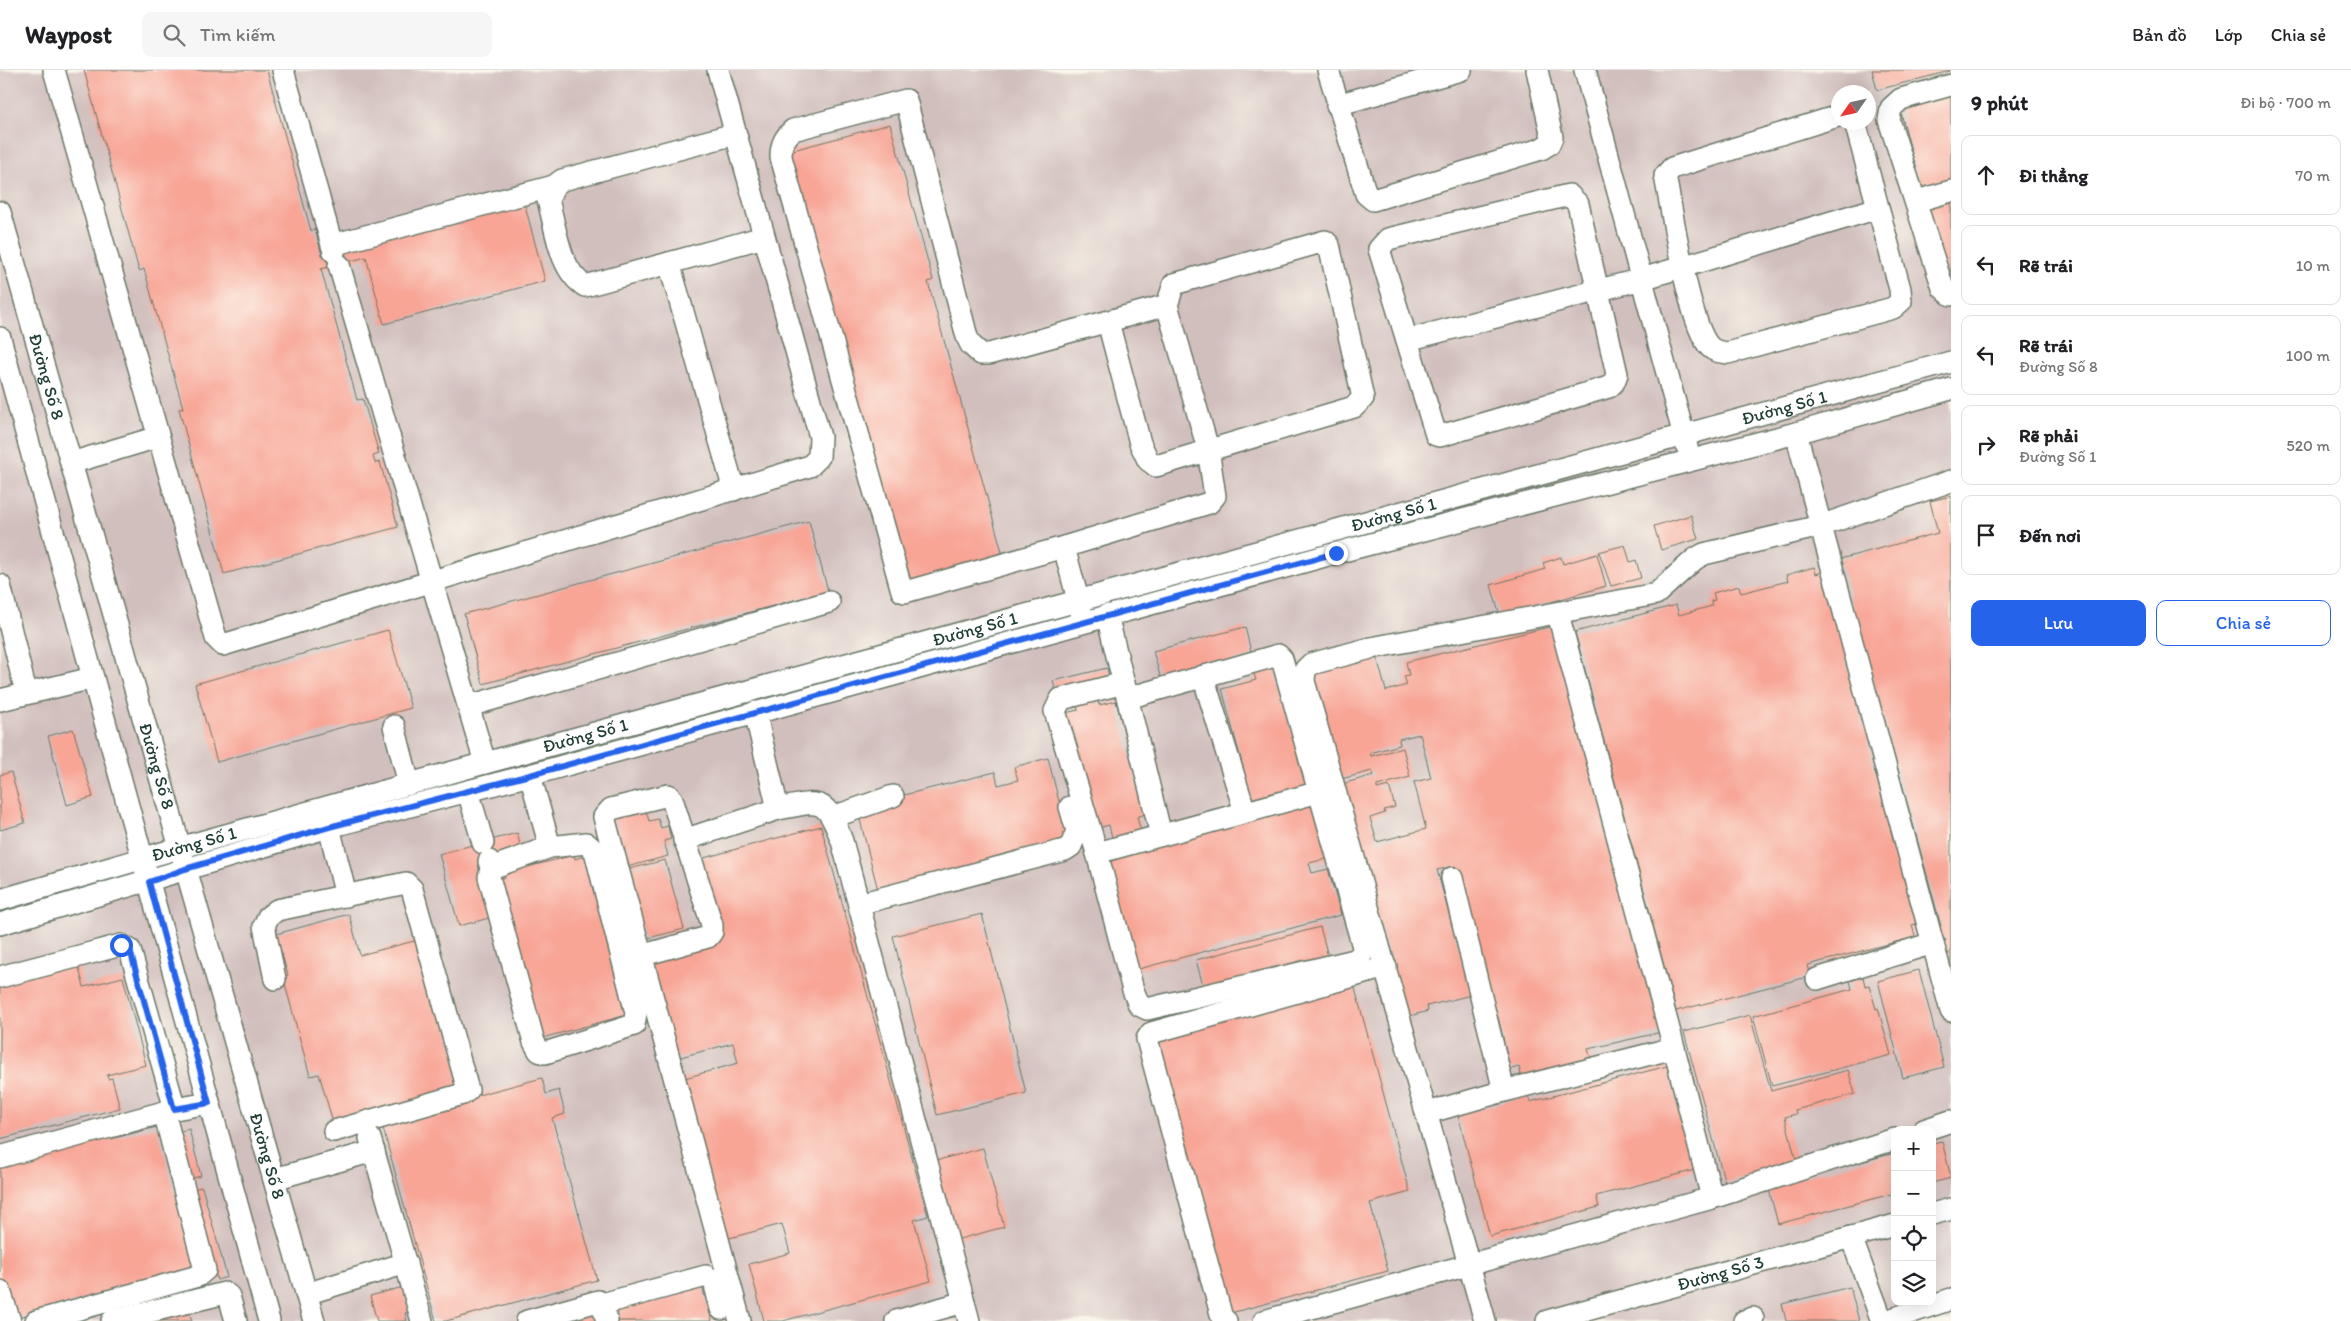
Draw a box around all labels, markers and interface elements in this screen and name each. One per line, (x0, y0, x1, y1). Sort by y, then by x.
search box (142, 12, 492, 57)
text: Waypost (25, 20, 112, 49)
icon: search (160, 21, 188, 49)
text: Tìm kiếm (200, 23, 275, 46)
text: Bản đồ (2132, 24, 2187, 46)
text: Lớp (2215, 24, 2243, 46)
text: Chia sẻ (2271, 24, 2326, 46)
north arrow (1831, 85, 1876, 130)
text: 9 phút (1971, 90, 2028, 115)
text: Đi bộ · 700 m (2240, 93, 2331, 112)
icon: ahead (1972, 161, 2000, 189)
text: Đi thẳng (2019, 164, 2088, 187)
text: 70 m (2295, 166, 2330, 185)
icon: left (1972, 251, 2000, 279)
text: Rẽ trái (2019, 254, 2073, 277)
text: 10 m (2296, 256, 2330, 275)
street label: Đường Số 8 (24, 331, 69, 422)
text: Rẽ trái (2019, 334, 2073, 357)
icon: left (1972, 341, 2000, 369)
text: 100 m (2286, 346, 2330, 365)
text: Đường Số 8 (2019, 357, 2098, 376)
street label: Đường Số 1 (1739, 385, 1829, 430)
text: Rẽ phải (2019, 424, 2078, 447)
icon: right (1972, 431, 2000, 459)
text: 520 m (2286, 436, 2330, 455)
text: Đường Số 1 (2019, 447, 2097, 466)
street label: Đường Số 1 (1349, 492, 1439, 537)
icon: arrive (1972, 521, 2000, 549)
text: Đến nơi (2019, 524, 2081, 547)
route end (1325, 542, 1348, 565)
button: Lưu (1971, 600, 2146, 646)
button: Chia sẻ (2156, 600, 2331, 646)
street label: Đường Số 1 (930, 607, 1020, 651)
street label: Đường Số 1 (540, 713, 630, 758)
street label: Đường Số 8 (134, 720, 180, 812)
street label: Đường Số 1 (149, 822, 239, 866)
route start (110, 934, 133, 957)
street label: Đường Số 8 (245, 1110, 290, 1202)
map controls (1891, 1126, 1936, 1306)
button: + (1891, 1126, 1936, 1171)
button: − (1891, 1171, 1936, 1216)
button: locate (1891, 1216, 1936, 1261)
street label: Đường Số 3 (1675, 1251, 1766, 1296)
button: layers (1891, 1261, 1936, 1306)

